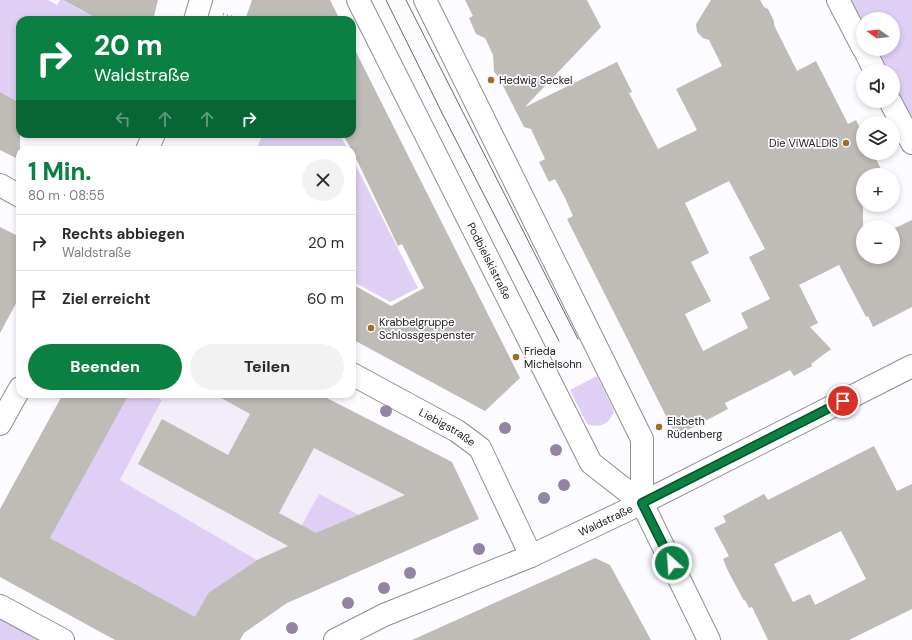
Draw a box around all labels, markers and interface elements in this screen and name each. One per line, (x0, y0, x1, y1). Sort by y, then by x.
north arrow (856, 12, 900, 56)
map controls (856, 12, 900, 264)
text: 20 m (94, 27, 163, 64)
icon: right (28, 32, 80, 84)
text: Waldstraße (94, 63, 190, 87)
button: sound (856, 64, 900, 108)
place label: Hedwig Seckel (499, 73, 573, 87)
marker: Hedwig Seckel (486, 75, 496, 85)
icon: left (112, 108, 134, 130)
icon: ahead (154, 108, 176, 130)
icon: ahead (196, 108, 218, 130)
icon: right (238, 108, 260, 130)
button: layers (856, 116, 900, 160)
place label: Die ViWALDIS (769, 136, 838, 150)
marker: Die ViWALDIS (841, 138, 851, 148)
text: 1 Min. (28, 156, 92, 187)
button: close (302, 159, 344, 201)
button: + (856, 168, 900, 212)
text: 80 m · 08:55 (28, 187, 105, 204)
street label: Podbielskistraße (464, 220, 515, 302)
button: − (856, 220, 900, 264)
text: Rechts abbiegen (62, 224, 185, 244)
icon: right (28, 232, 50, 254)
text: 20 m (308, 233, 344, 253)
text: Waldstraße (62, 244, 131, 261)
icon: arrive (28, 288, 50, 310)
text: Ziel erreicht (62, 289, 151, 309)
text: 60 m (307, 289, 344, 309)
place label: Krabbelgruppe Schlossgespenster (379, 315, 475, 342)
marker: Krabbelgruppe Schlossgespenster (366, 323, 376, 333)
button: Beenden (28, 344, 182, 390)
button: Teilen (190, 344, 344, 390)
place label: Frieda Michelsohn (524, 344, 582, 371)
marker: Frieda Michelsohn (511, 352, 521, 362)
pin (826, 384, 860, 418)
icon: arrive (832, 390, 854, 412)
street label: Liebigstraße (417, 405, 478, 449)
place label: Elsbeth Rüdenberg (667, 414, 723, 441)
marker: Elsbeth Rüdenberg (654, 422, 664, 432)
street label: Waldstraße (576, 501, 635, 539)
position arrow (651, 542, 693, 584)

